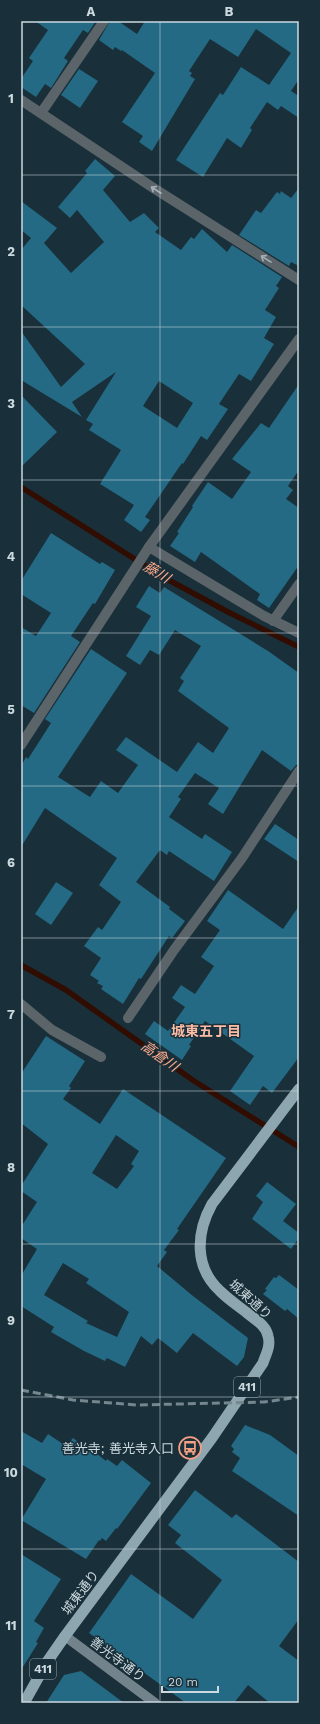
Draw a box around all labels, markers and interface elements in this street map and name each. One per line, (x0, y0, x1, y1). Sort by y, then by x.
text: A (87, 4, 96, 19)
text: B (225, 4, 234, 19)
text: 1 (8, 91, 14, 106)
one-way arrow (151, 186, 162, 194)
text: 2 (7, 244, 15, 259)
one-way arrow (260, 255, 272, 263)
text: 3 (7, 396, 15, 411)
text: 4 (7, 549, 16, 564)
water label: 藤川 (141, 558, 175, 587)
text: 5 (7, 702, 15, 717)
text: 6 (7, 855, 15, 870)
text: 7 (7, 1007, 15, 1022)
district label: 城東五丁目 (171, 1023, 241, 1039)
water label: 高倉川 (138, 1037, 183, 1076)
text: 8 (7, 1160, 15, 1175)
street label: 城東通り (226, 1276, 275, 1322)
text: 9 (7, 1313, 15, 1328)
road number: 411 (234, 1377, 260, 1397)
bus stop icon: 善光寺; 善光寺入口 (177, 1435, 203, 1461)
place label: 善光寺; 善光寺入口 (62, 1441, 174, 1456)
text: 10 (4, 1465, 18, 1480)
street label: 城東通り (59, 1567, 102, 1618)
text: 11 (5, 1618, 17, 1633)
street label: 善光寺通り (87, 1634, 148, 1685)
road number: 411 (30, 1659, 56, 1679)
scale bar (162, 1668, 218, 1694)
text: 20 m (168, 1675, 198, 1689)

